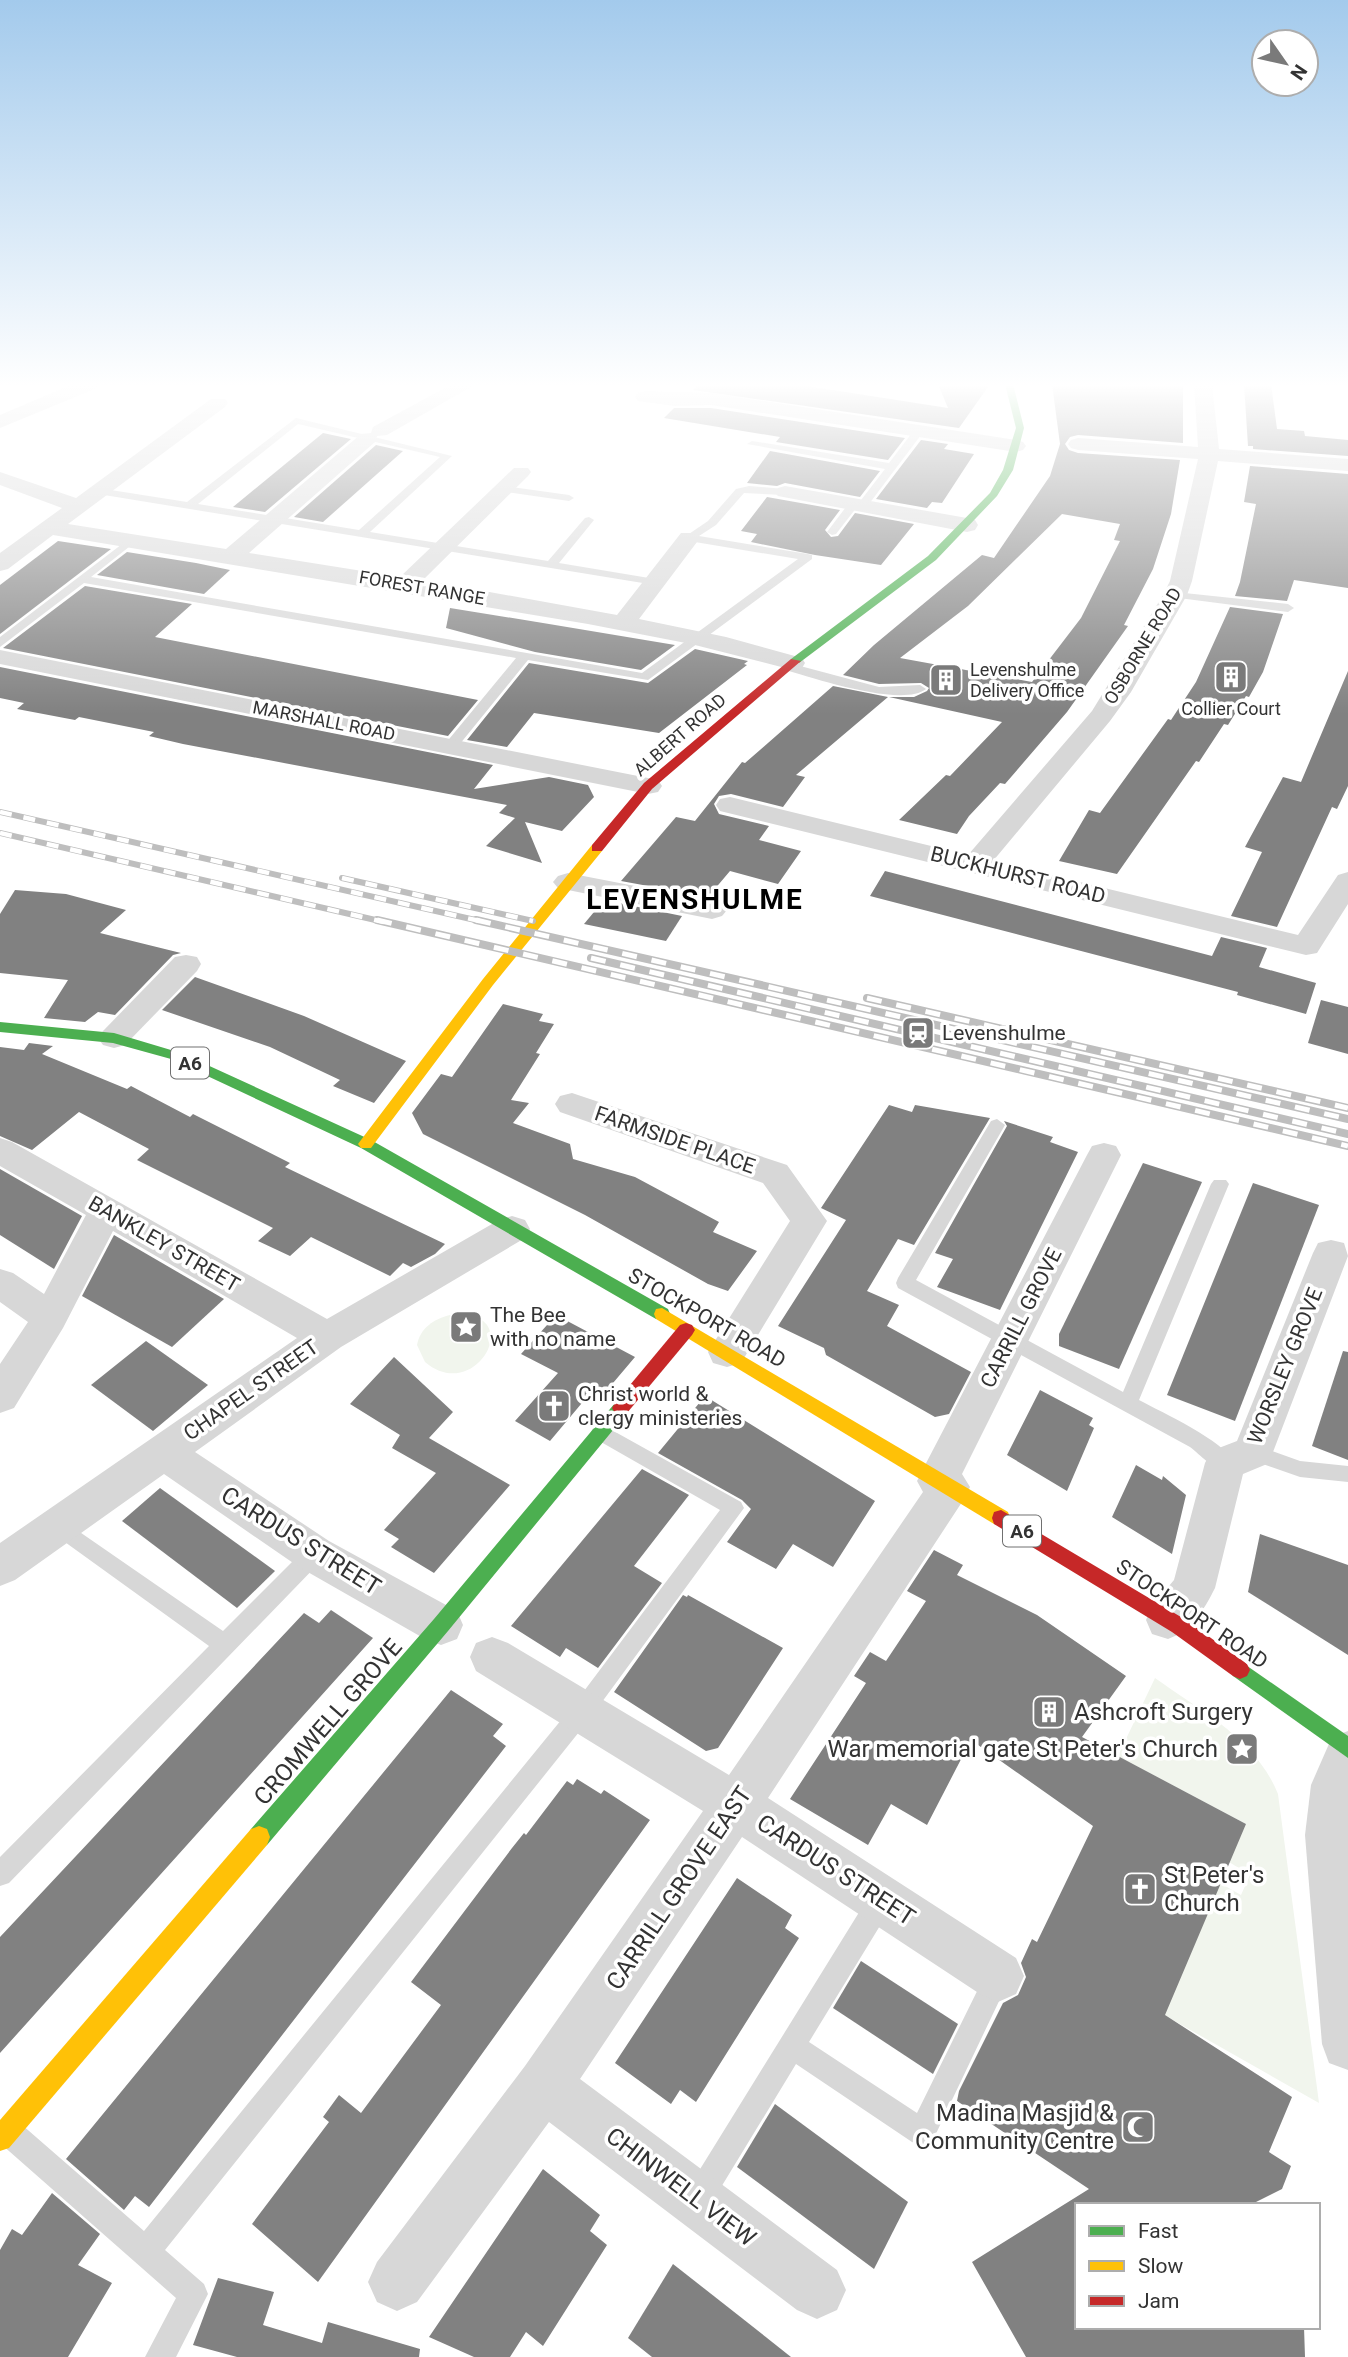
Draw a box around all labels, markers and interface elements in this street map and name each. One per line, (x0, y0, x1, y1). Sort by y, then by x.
north arrow (1250, 28, 1320, 98)
text: N (1285, 60, 1312, 84)
street label: FOREST RANGE (358, 566, 487, 609)
street label: OSBORNE ROAD (1100, 584, 1186, 708)
building icon: Collier Court (1212, 658, 1250, 696)
place label: Levenshulme Delivery Office (970, 659, 1084, 701)
building icon: Levenshulme Delivery Office (927, 661, 965, 699)
street label: ALBERT ROAD (629, 689, 730, 780)
street label: MARSHALL ROAD (251, 696, 397, 745)
place label: Collier Court (1181, 698, 1281, 719)
street label: BUCKHURST ROAD (928, 842, 1108, 908)
district label: LEVENSHULME (586, 883, 804, 916)
station icon: Levenshulme (899, 1014, 937, 1052)
place label: Levenshulme (942, 1021, 1066, 1045)
road number: A6 (171, 1048, 209, 1078)
street label: FARMSIDE PLACE (592, 1101, 758, 1179)
street label: BANKLEY STREET (84, 1191, 244, 1297)
street label: CARRILL GROVE (975, 1244, 1067, 1392)
street label: STOCKPORT ROAD (624, 1263, 790, 1373)
street label: WORSLEY GROVE (1243, 1284, 1327, 1448)
place label: The Bee with no name (490, 1303, 616, 1351)
place icon: The Bee with no name (447, 1308, 485, 1346)
street label: CHAPEL STREET (179, 1334, 323, 1445)
place label: Christ world & clergy ministeries (578, 1382, 742, 1430)
church icon: Christ world & clergy ministeries (535, 1387, 573, 1425)
street label: CARDUS STREET (216, 1481, 386, 1601)
road number: A6 (1003, 1516, 1041, 1546)
street label: STOCKPORT ROAD (1112, 1554, 1272, 1674)
street label: CROMWELL GROVE (248, 1633, 408, 1811)
building icon: Ashcroft Surgery (1030, 1693, 1068, 1731)
place label: Ashcroft Surgery (1074, 1698, 1253, 1726)
place icon: War memorial gate St Peter's Church (1223, 1730, 1261, 1768)
place label: War memorial gate St Peter's Church (828, 1735, 1218, 1763)
street label: CARRILL GROVE EAST (600, 1781, 758, 1995)
street label: CARDUS STREET (752, 1808, 920, 1932)
place label: St Peter's Church (1164, 1861, 1264, 1917)
church icon: St Peter's Church (1121, 1870, 1159, 1908)
place label: Madina Masjid & Community Centre (915, 2099, 1114, 2155)
mosque icon: Madina Masjid & Community Centre (1119, 2108, 1157, 2146)
street label: CHINWELL VIEW (601, 2122, 761, 2252)
legend (1075, 2203, 1320, 2329)
text: Fast (1138, 2219, 1179, 2243)
text: Slow (1138, 2254, 1184, 2278)
text: Jam (1138, 2289, 1179, 2313)

